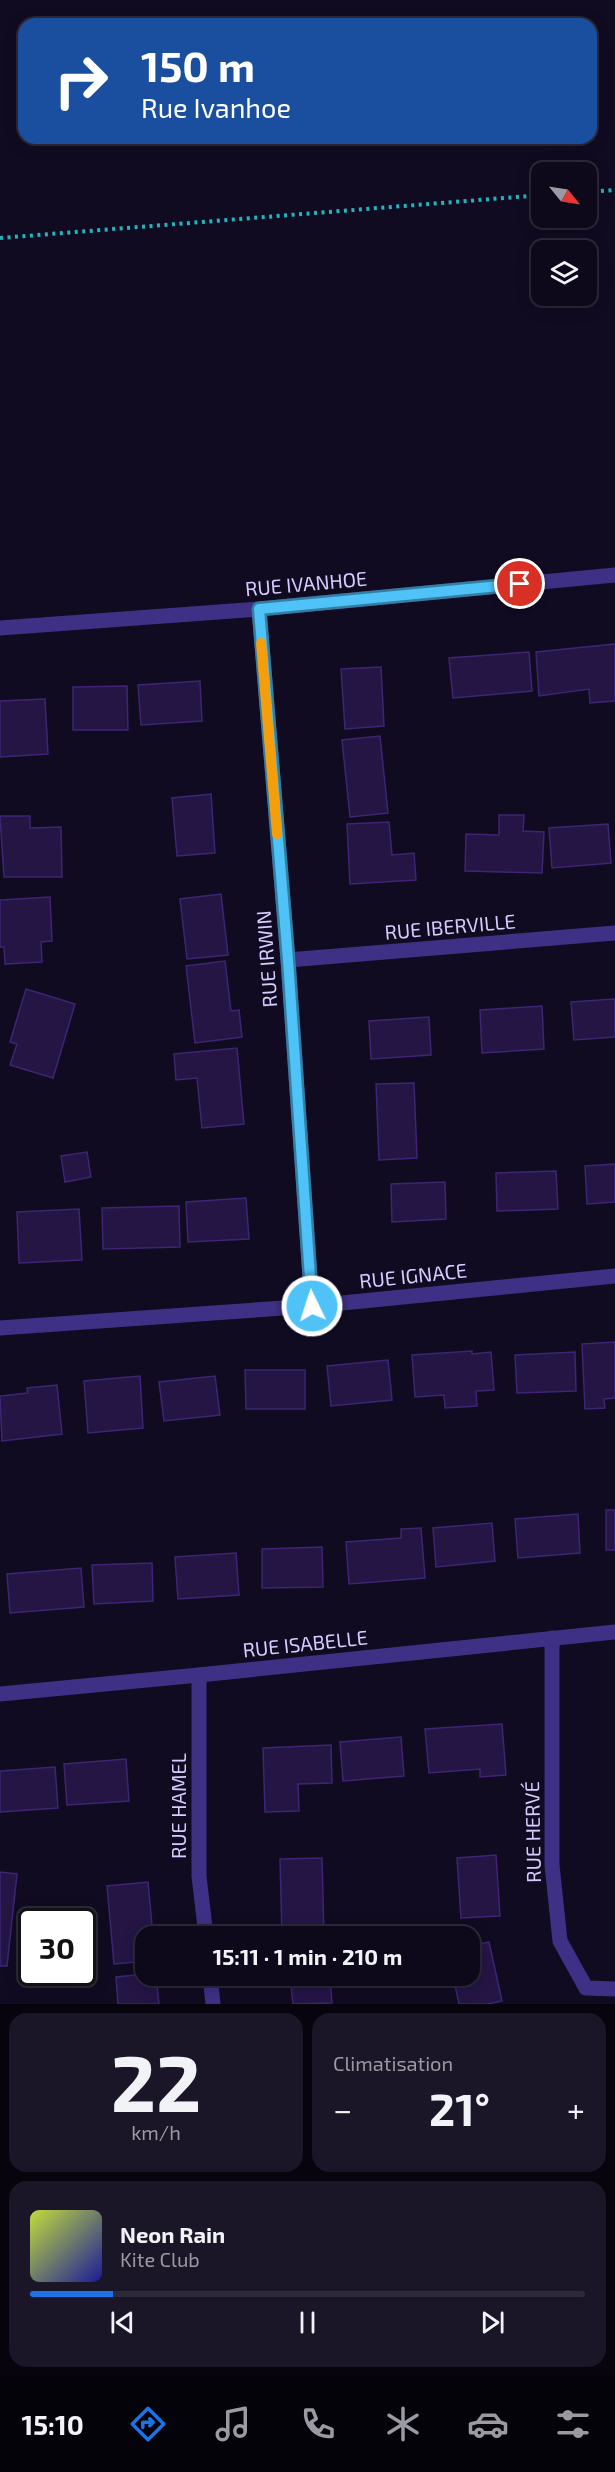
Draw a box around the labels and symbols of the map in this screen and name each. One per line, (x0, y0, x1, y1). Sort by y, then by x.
north arrow (531, 162, 597, 228)
pin (494, 558, 545, 609)
street label: RUE IVANHOE (244, 566, 368, 600)
street label: RUE IBERVILLE (383, 908, 517, 944)
street label: RUE IRWIN (251, 910, 281, 1008)
street label: RUE IGNACE (358, 1257, 468, 1293)
position arrow (280, 1274, 344, 1338)
street label: RUE ISABELLE (241, 1625, 369, 1661)
street label: RUE HAMEL (166, 1753, 190, 1859)
street label: RUE HERVÉ (519, 1781, 545, 1883)
speed limit sign: 30 (18, 1908, 96, 1986)

